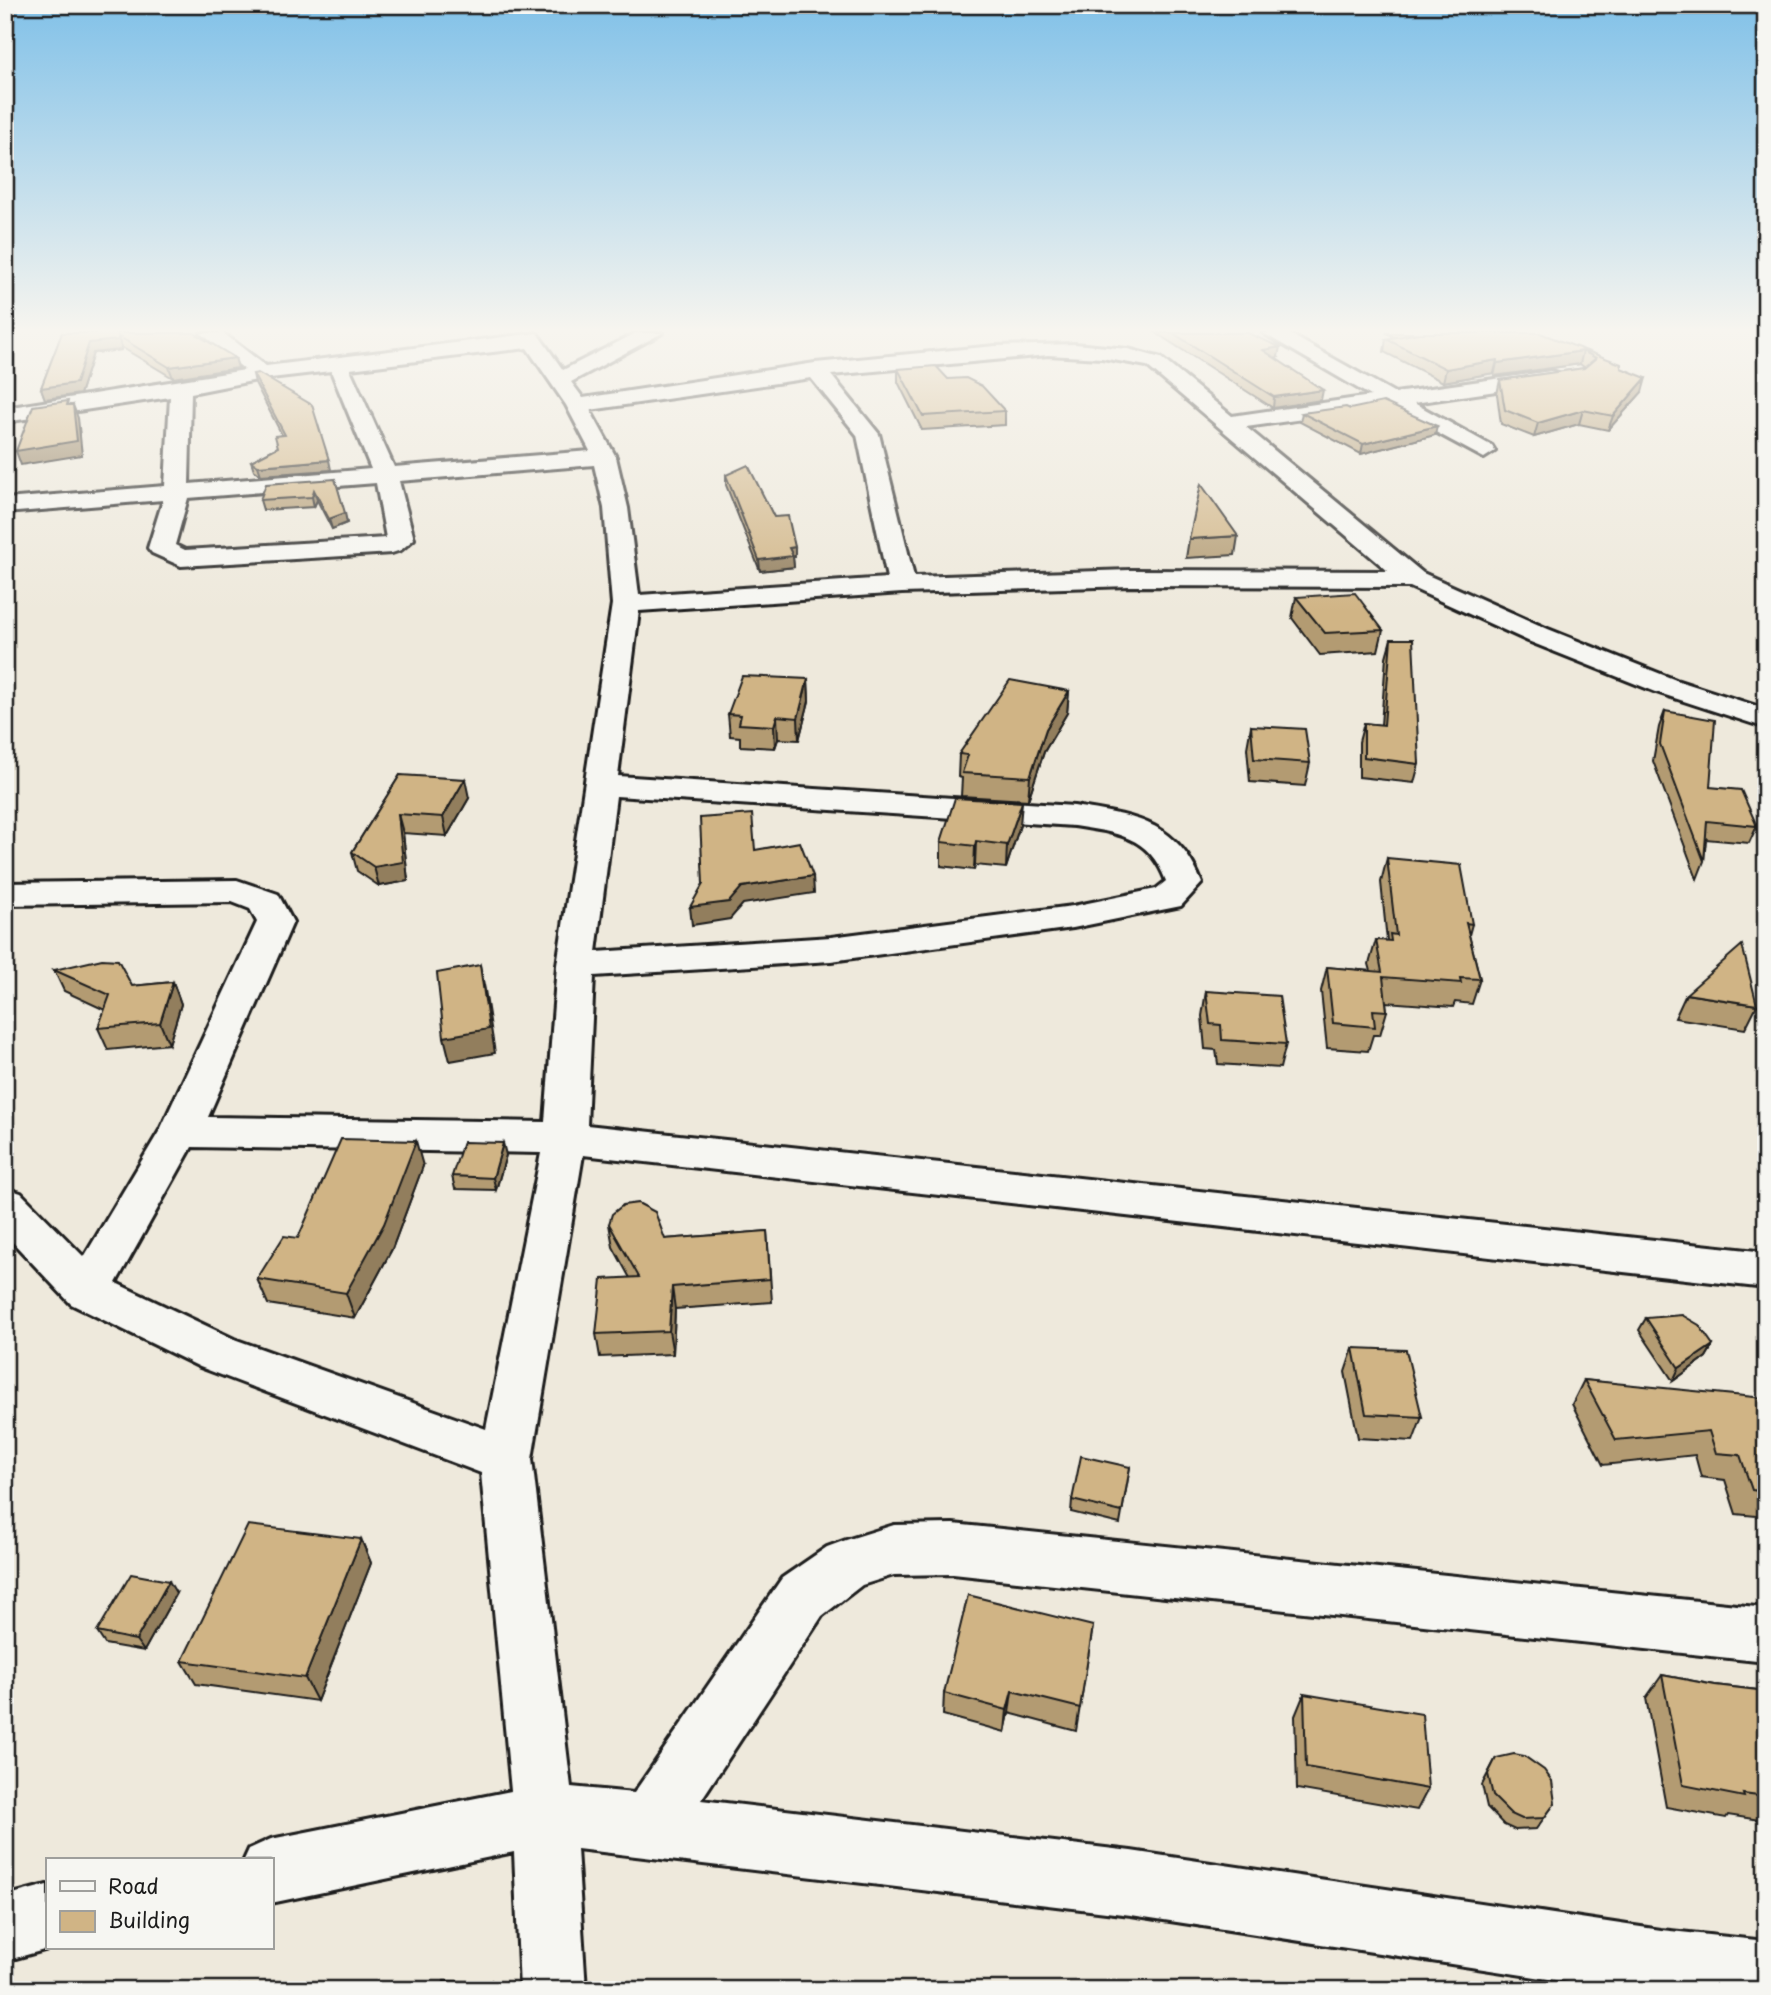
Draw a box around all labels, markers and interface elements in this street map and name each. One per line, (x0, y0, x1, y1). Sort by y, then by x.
legend (46, 1858, 273, 1950)
text: Road (108, 1869, 159, 1901)
text: Building (108, 1903, 190, 1935)

